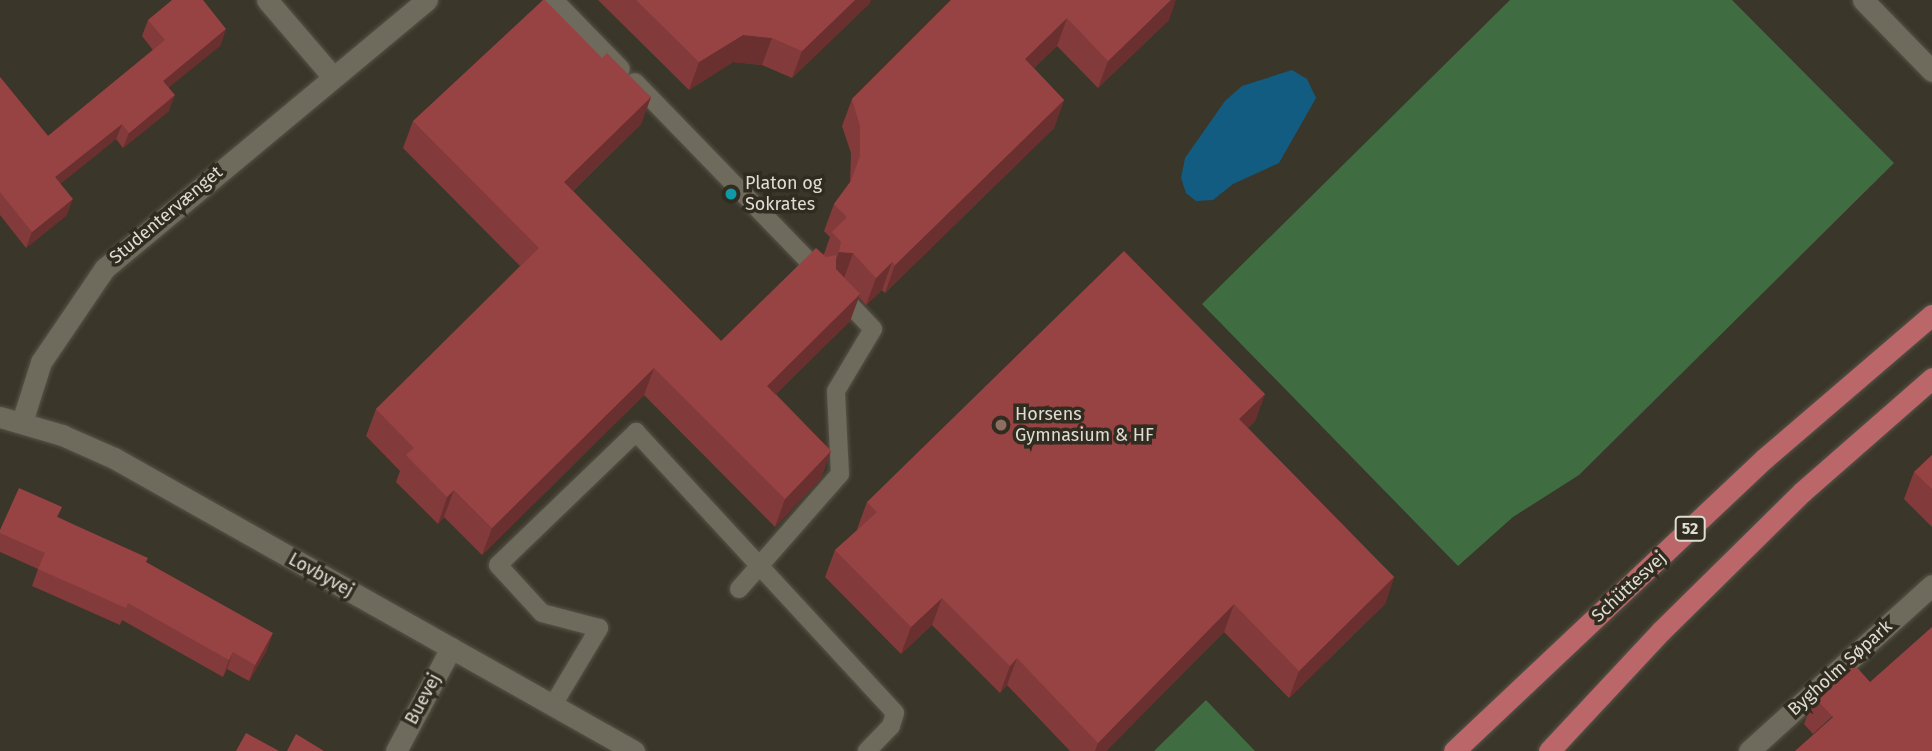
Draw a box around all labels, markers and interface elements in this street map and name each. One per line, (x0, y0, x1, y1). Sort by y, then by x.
street label: Studentervænget (105, 162, 227, 268)
place label: Platon og Sokrates (745, 173, 822, 216)
marker: Platon og Sokrates (723, 186, 739, 202)
place label: Horsens Gymnasium & HF (1015, 404, 1154, 446)
marker: Horsens Gymnasium & HF (993, 417, 1009, 433)
road number: 52 (1674, 516, 1706, 542)
street label: Schüttesvej (1587, 547, 1671, 627)
street label: Lovbyvej (285, 548, 357, 602)
street label: Bygholm Søpark (1784, 616, 1896, 720)
street label: Buevej (401, 670, 445, 728)

